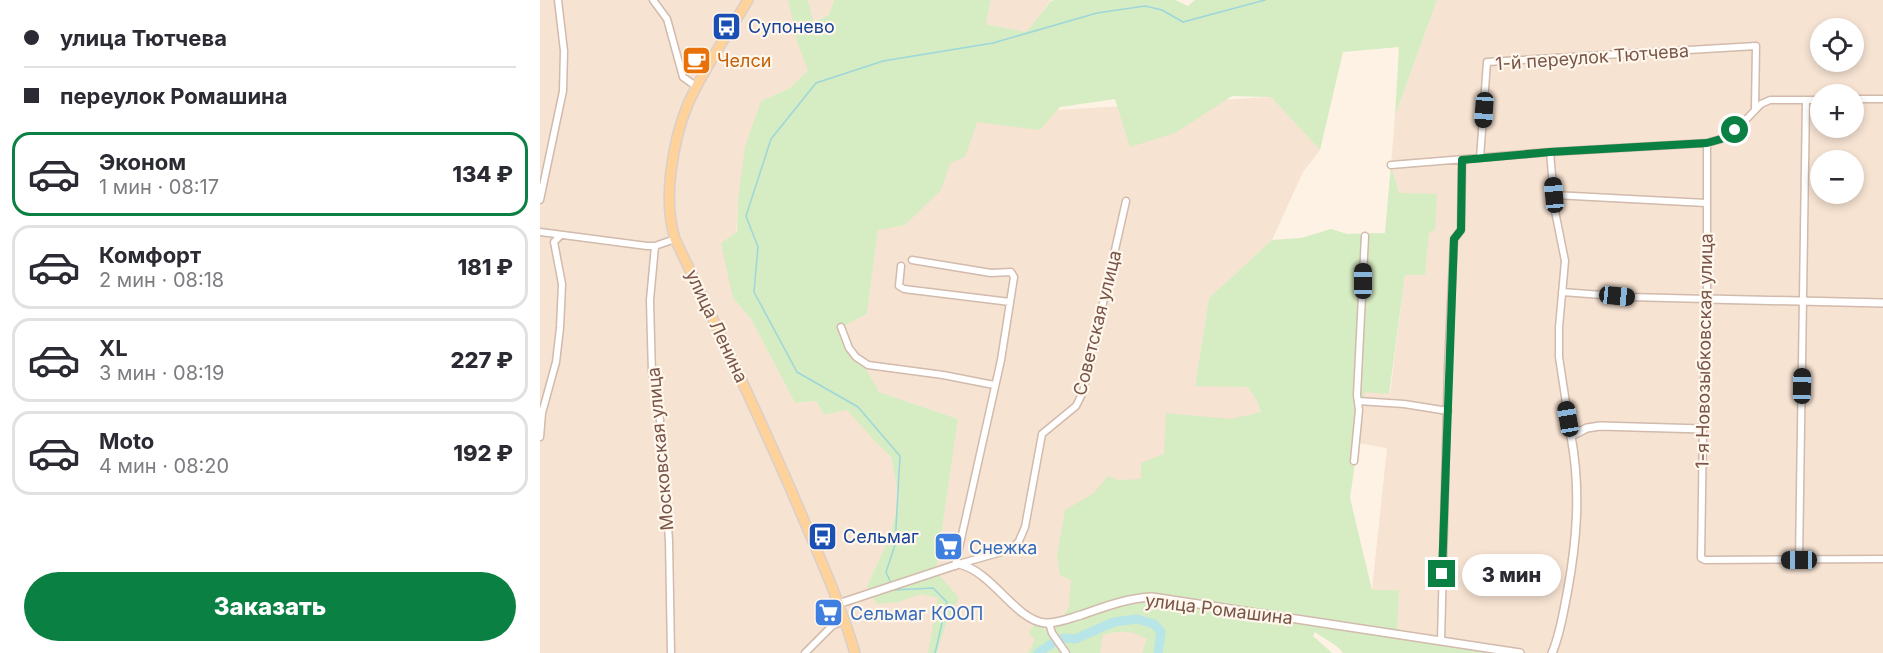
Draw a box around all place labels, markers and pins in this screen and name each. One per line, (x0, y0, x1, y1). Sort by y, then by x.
bus stop icon: Супонево (711, 10, 743, 42)
place label: Супонево (748, 16, 835, 37)
cafe icon: Челси (680, 44, 712, 76)
place label: Челси (717, 50, 771, 71)
bus stop icon: Сельмаг (806, 520, 838, 552)
place label: Сельмаг (843, 526, 919, 547)
supermarket icon: Снежка (932, 531, 964, 563)
place label: Снежка (969, 537, 1037, 558)
supermarket icon: Сельмаг КООП (813, 597, 845, 629)
place label: Сельмаг КООП (850, 603, 983, 624)

